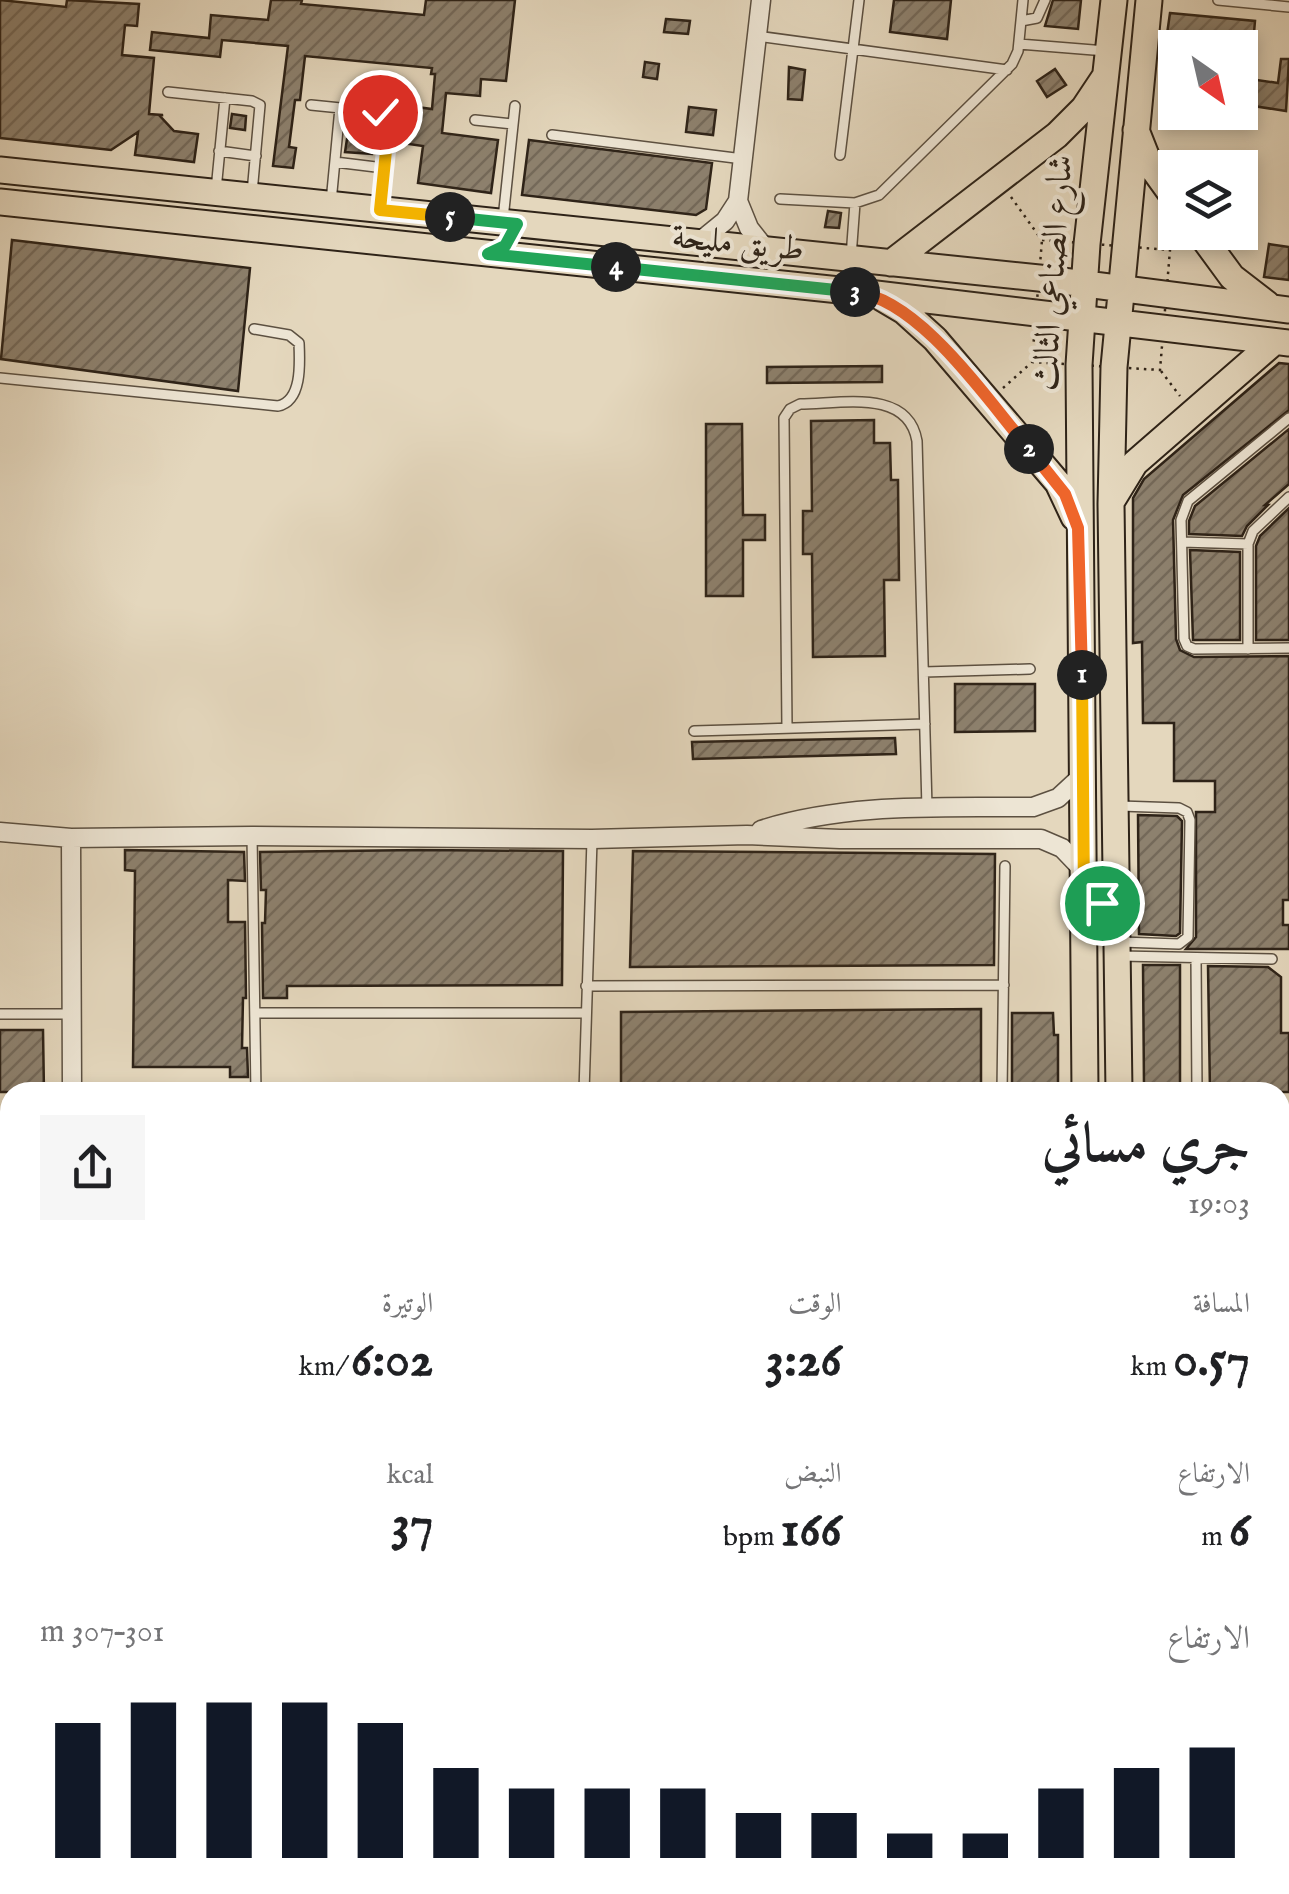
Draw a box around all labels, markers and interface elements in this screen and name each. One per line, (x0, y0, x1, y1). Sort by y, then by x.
north arrow (1158, 30, 1258, 130)
map controls (1158, 30, 1258, 250)
pin (338, 70, 423, 155)
icon: check (353, 85, 408, 140)
button: layers (1158, 150, 1258, 250)
street label: شارع الصناعي الثالث (1023, 154, 1089, 393)
pin: 5 (425, 192, 475, 242)
text: 5 (445, 199, 455, 234)
street label: طريق مليحة (670, 215, 806, 273)
pin: 4 (591, 242, 641, 292)
text: 4 (609, 249, 623, 284)
pin: 3 (830, 267, 880, 317)
text: 3 (850, 274, 860, 309)
pin: 2 (1004, 424, 1054, 474)
text: 2 (1022, 431, 1036, 466)
pin: 1 (1057, 650, 1107, 700)
text: 1 (1077, 657, 1087, 692)
pin (1060, 861, 1145, 946)
icon: arrive (1075, 876, 1130, 931)
text: جري مسائي (1042, 1111, 1250, 1181)
button: share (40, 1115, 145, 1220)
text: 19:03 (1188, 1184, 1250, 1225)
text: الوتيرة (382, 1287, 433, 1322)
text: الوقت (788, 1287, 842, 1322)
text: المسافة (1193, 1287, 1250, 1322)
text: 6:02 (351, 1330, 433, 1393)
text: 3:26 (765, 1330, 842, 1393)
text: 0.57 (1173, 1330, 1250, 1393)
text: /km (299, 1350, 351, 1385)
text: km (1130, 1350, 1173, 1385)
text: النبض (784, 1457, 842, 1492)
text: الارتفاع (1177, 1457, 1250, 1492)
text: kcal (387, 1458, 433, 1493)
text: 37 (391, 1493, 433, 1556)
text: 166 (781, 1500, 842, 1563)
text: 6 (1229, 1500, 1250, 1563)
text: bpm (723, 1520, 781, 1555)
text: m (1201, 1520, 1229, 1555)
text: 301–307 m (40, 1612, 164, 1653)
text: الارتفاع (1167, 1619, 1250, 1660)

